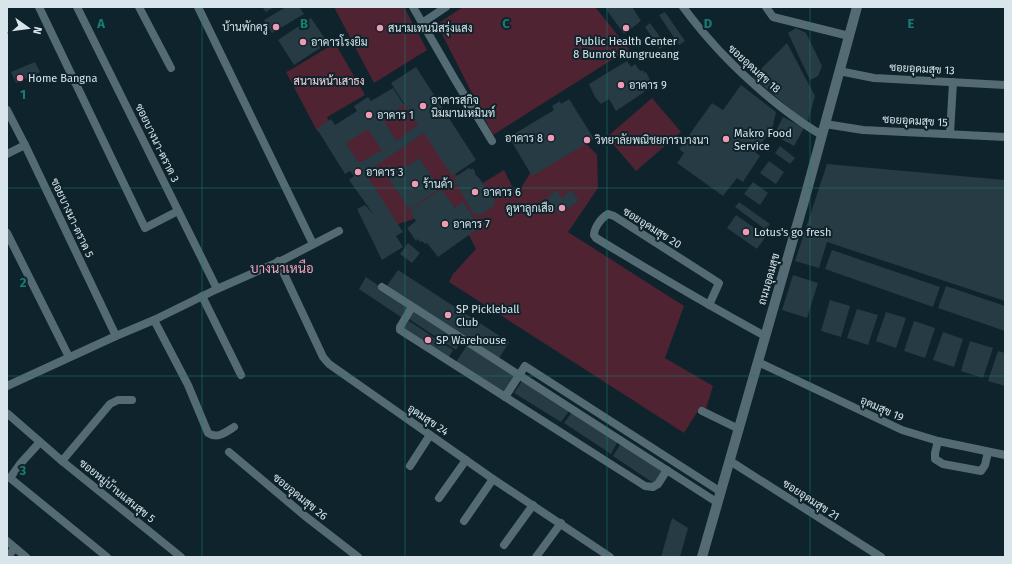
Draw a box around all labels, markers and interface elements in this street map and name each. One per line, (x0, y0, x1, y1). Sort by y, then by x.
north arrow (8, 8, 48, 48)
text: A (96, 16, 105, 31)
text: B (300, 16, 308, 31)
text: C (502, 16, 510, 31)
text: D (704, 16, 713, 31)
text: E (908, 16, 915, 31)
place label: บ้านพักครู (222, 20, 268, 35)
place label: สนามเทนนิสรุ่งแสง (388, 21, 473, 37)
marker: บ้านพักครู (271, 22, 281, 32)
marker: สนามเทนนิสรุ่งแสง (375, 23, 385, 33)
marker: Public Health Center 8 Bunrot Rungrueang (621, 23, 631, 33)
text: N (30, 25, 44, 35)
place label: อาคารโรงยิม (311, 34, 368, 49)
place label: Public Health Center 8 Bunrot Rungrueang (573, 35, 679, 61)
marker: อาคารโรงยิม (298, 37, 308, 47)
street label: ซอยอุดมสุข 18 (724, 42, 783, 97)
street label: ซอยอุดมสุข 13 (889, 61, 955, 79)
place label: Home Bangna (28, 72, 98, 85)
marker: Home Bangna (15, 73, 25, 83)
park label: สนามหน้าเสาธง (294, 74, 364, 88)
place label: อาคาร 9 (629, 79, 667, 92)
marker: อาคาร 9 (616, 80, 626, 90)
text: 1 (20, 87, 26, 102)
place label: อาคารสุกิจ นิมมานเหมินท์ (431, 94, 495, 120)
marker: อาคารสุกิจ นิมมานเหมินท์ (418, 101, 428, 111)
street label: ซอยบางนา-ตราด 3 (132, 102, 182, 184)
place label: อาคาร 1 (377, 109, 414, 122)
marker: อาคาร 1 (364, 110, 374, 120)
street label: ซอยอุดมสุข 15 (882, 113, 948, 131)
place label: Makro Food Service (734, 127, 792, 153)
place label: อาคาร 8 (505, 132, 543, 145)
marker: อาคาร 8 (546, 133, 556, 143)
place label: วิทยาลัยพณิชยการบางนา (595, 133, 709, 147)
marker: Makro Food Service (721, 134, 731, 144)
marker: วิทยาลัยพณิชยการบางนา (582, 135, 592, 145)
place label: อาคาร 3 (366, 166, 404, 179)
marker: อาคาร 3 (353, 167, 363, 177)
street label: ซอยบางนา-ตราด 5 (48, 176, 96, 260)
place label: ร้านค้า (423, 177, 453, 191)
marker: ร้านค้า (410, 179, 420, 189)
place label: อาคาร 6 (483, 186, 521, 199)
marker: อาคาร 6 (470, 187, 480, 197)
place label: คูหาลูกเสือ (506, 201, 554, 216)
marker: คูหาลูกเสือ (557, 203, 567, 213)
street label: ซอยอุดมสุข 20 (619, 205, 684, 253)
place label: อาคาร 7 (453, 218, 490, 231)
marker: อาคาร 7 (440, 219, 450, 229)
place label: Lotus's go fresh (754, 226, 831, 239)
marker: Lotus's go fresh (741, 227, 751, 237)
street label: ถนนอุดมสุข (755, 252, 784, 307)
district label: บางนาเหนือ (250, 259, 314, 276)
text: 2 (20, 275, 27, 290)
place label: SP Pickleball Club (456, 303, 520, 329)
marker: SP Pickleball Club (443, 310, 453, 320)
place label: SP Warehouse (436, 334, 506, 347)
marker: SP Warehouse (423, 335, 433, 345)
street label: อุดมสุข 19 (857, 394, 906, 426)
street label: อุดมสุข 24 (404, 402, 451, 440)
street label: ซอยหมู่บ้านแสนสุข 5 (75, 456, 159, 527)
text: 3 (19, 463, 27, 478)
street label: ซอยอุดมสุข 26 (269, 471, 330, 525)
street label: ซอยอุดมสุข 21 (779, 477, 842, 525)

